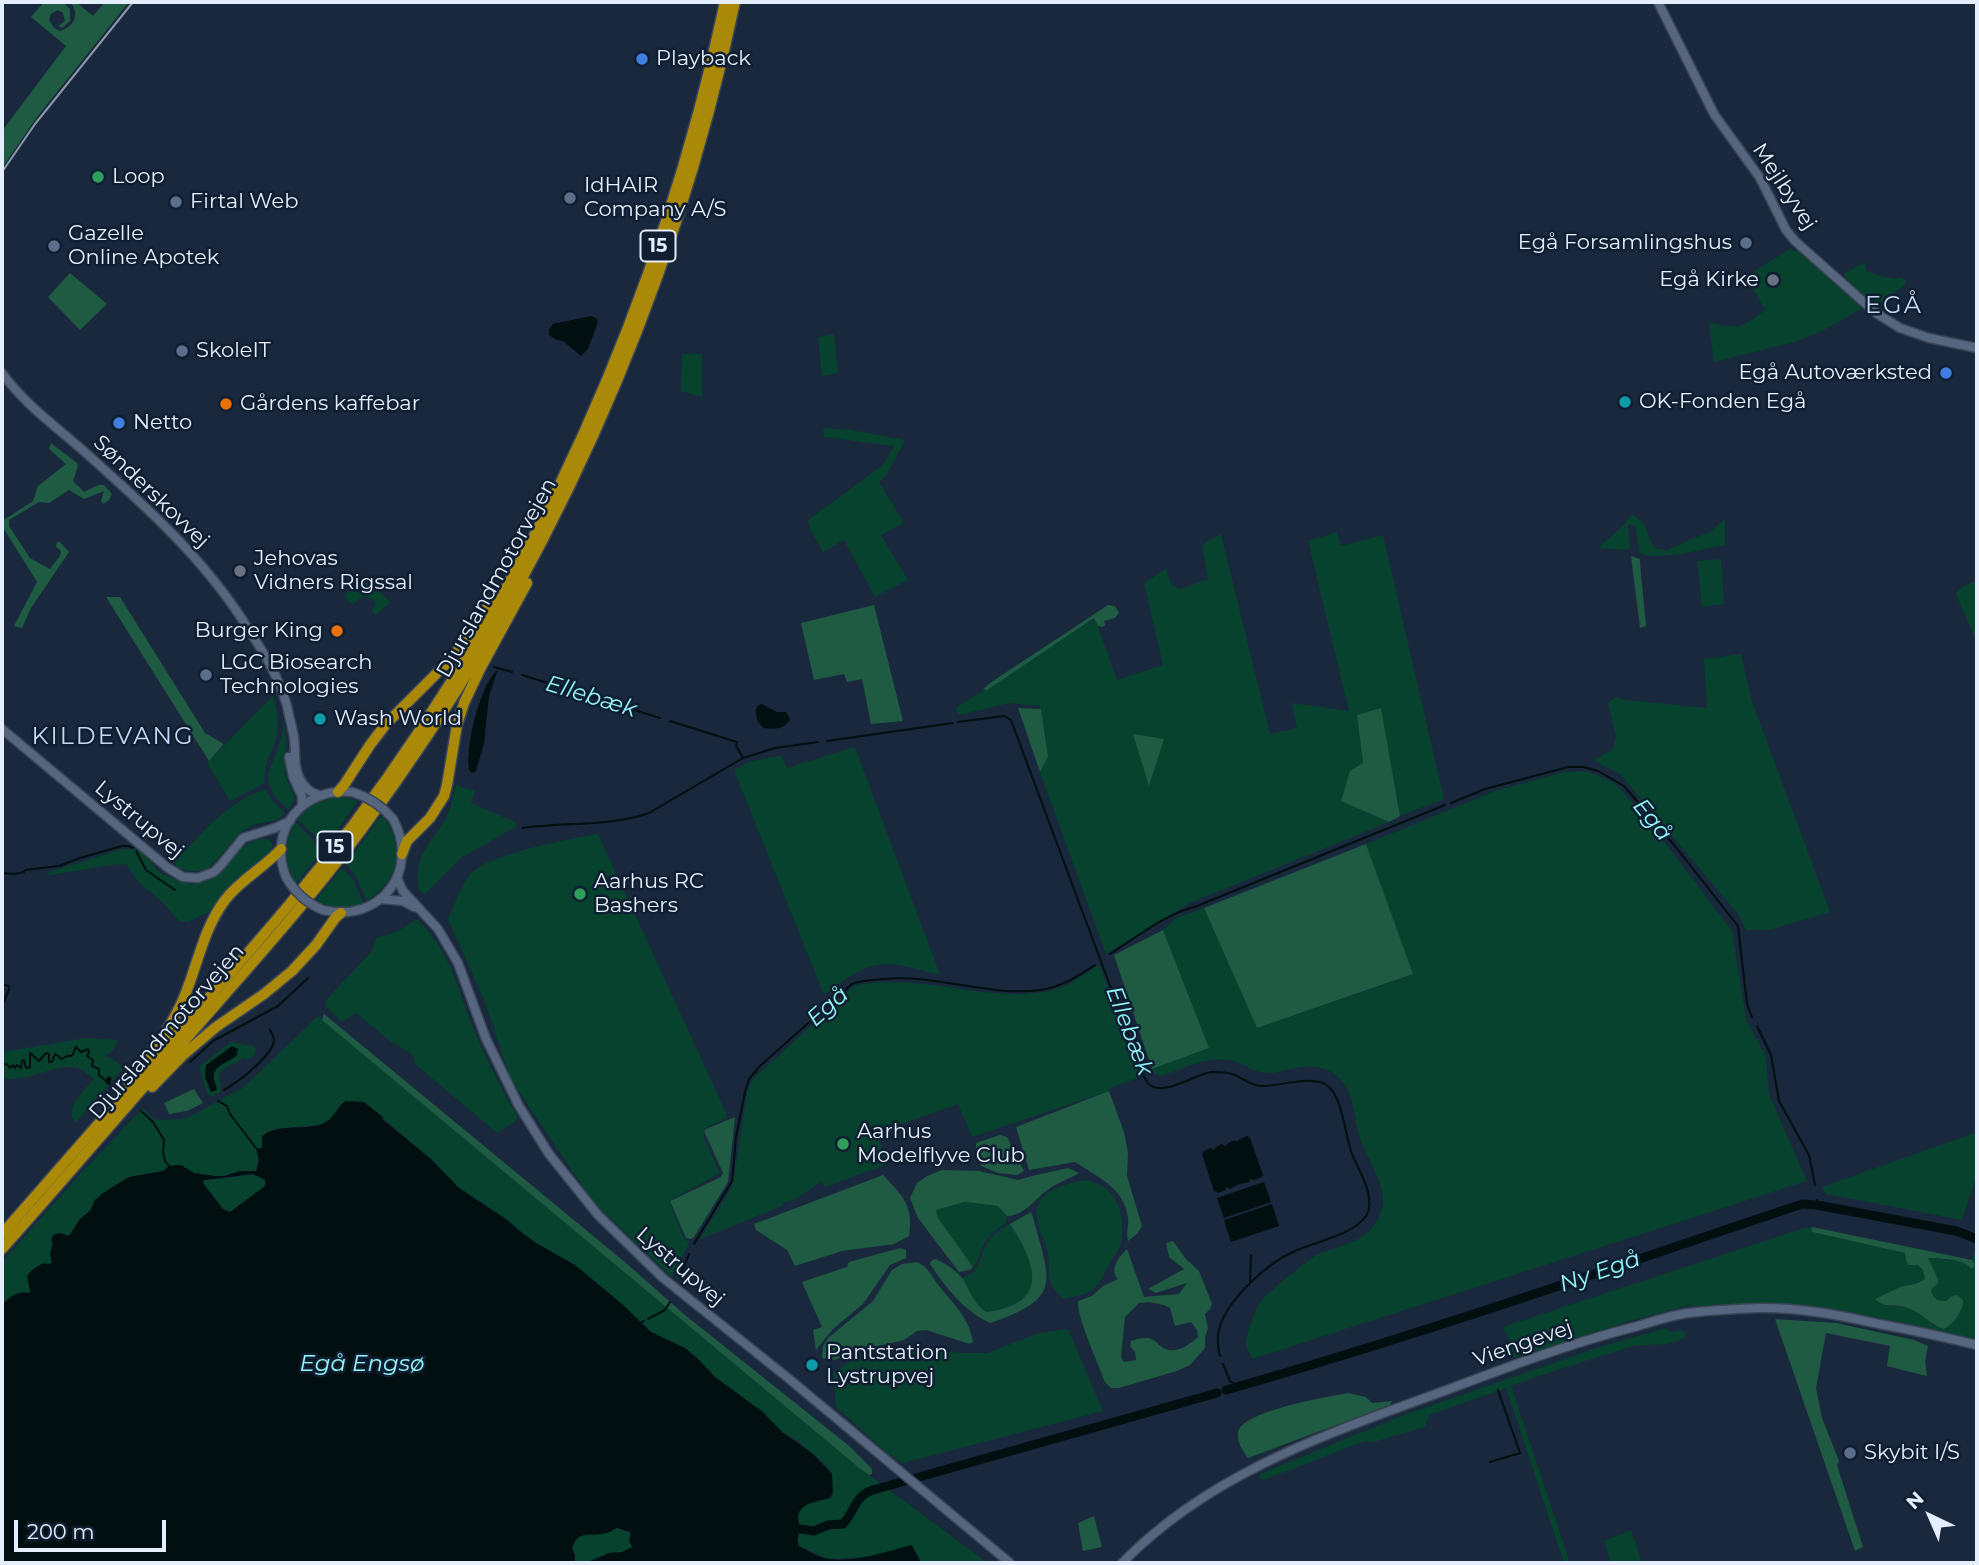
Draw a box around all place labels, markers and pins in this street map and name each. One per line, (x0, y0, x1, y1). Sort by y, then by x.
place label: Playback (656, 46, 751, 72)
marker: Playback (634, 51, 650, 67)
place label: Loop (112, 164, 165, 190)
marker: Loop (90, 169, 106, 185)
place label: IdHAIR Company A/S (584, 173, 726, 223)
place label: Firtal Web (190, 189, 298, 215)
marker: IdHAIR Company A/S (562, 190, 578, 206)
marker: Firtal Web (168, 194, 184, 210)
place label: Gazelle Online Apotek (68, 221, 219, 271)
place label: Egå Forsamlingshus (1518, 230, 1732, 256)
marker: Egå Forsamlingshus (1738, 235, 1754, 251)
marker: Gazelle Online Apotek (46, 238, 62, 254)
place label: Egå Kirke (1659, 267, 1759, 293)
marker: Egå Kirke (1765, 272, 1781, 288)
place label: SkoleIT (196, 338, 271, 364)
marker: SkoleIT (174, 343, 190, 359)
place label: Egå Autoværksted (1738, 360, 1932, 386)
marker: Egå Autoværksted (1938, 365, 1954, 381)
place label: OK-Fonden Egå (1639, 389, 1806, 415)
place label: Gårdens kaffebar (240, 391, 420, 417)
marker: OK-Fonden Egå (1617, 394, 1633, 410)
marker: Gårdens kaffebar (218, 396, 234, 412)
place label: Netto (133, 410, 192, 436)
marker: Netto (111, 415, 127, 431)
place label: Jehovas Vidners Rigssal (254, 546, 413, 596)
marker: Jehovas Vidners Rigssal (232, 563, 248, 579)
place label: Burger King (195, 618, 323, 644)
marker: Burger King (329, 623, 345, 639)
place label: LGC Biosearch Technologies (220, 650, 372, 700)
marker: LGC Biosearch Technologies (198, 667, 214, 683)
place label: Wash World (334, 706, 462, 732)
marker: Wash World (312, 711, 328, 727)
place label: Aarhus RC Bashers (594, 869, 704, 919)
marker: Aarhus RC Bashers (572, 886, 588, 902)
place label: Aarhus Modelflyve Club (857, 1119, 1025, 1169)
marker: Aarhus Modelflyve Club (835, 1136, 851, 1152)
place label: Pantstation Lystrupvej (826, 1340, 948, 1390)
marker: Pantstation Lystrupvej (804, 1357, 820, 1373)
place label: Skybit I/S (1864, 1440, 1960, 1466)
marker: Skybit I/S (1842, 1445, 1858, 1461)

